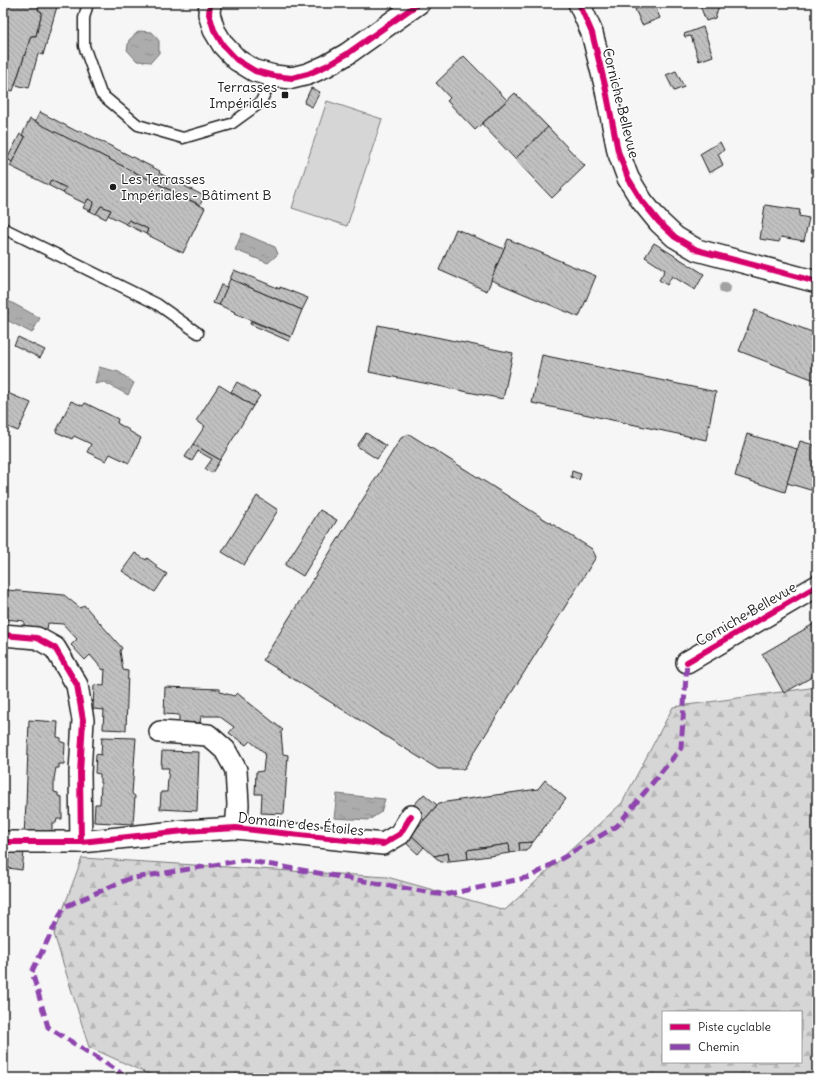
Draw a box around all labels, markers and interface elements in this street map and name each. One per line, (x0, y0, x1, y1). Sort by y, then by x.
street label: Corniche Bellevue (599, 46, 643, 160)
place label: Terrasses Impériales (209, 78, 277, 112)
marker: Terrasses Impériales (280, 90, 290, 100)
place label: Les Terrasses Impériales - Bâtiment B (121, 170, 271, 204)
marker: Les Terrasses Impériales - Bâtiment B (108, 182, 118, 192)
street label: Corniche Bellevue (693, 578, 799, 650)
street label: Domaine des Étoiles (237, 808, 365, 840)
legend (662, 1011, 802, 1063)
text: Piste cyclable (698, 1019, 771, 1034)
text: Chemin (698, 1039, 740, 1054)

